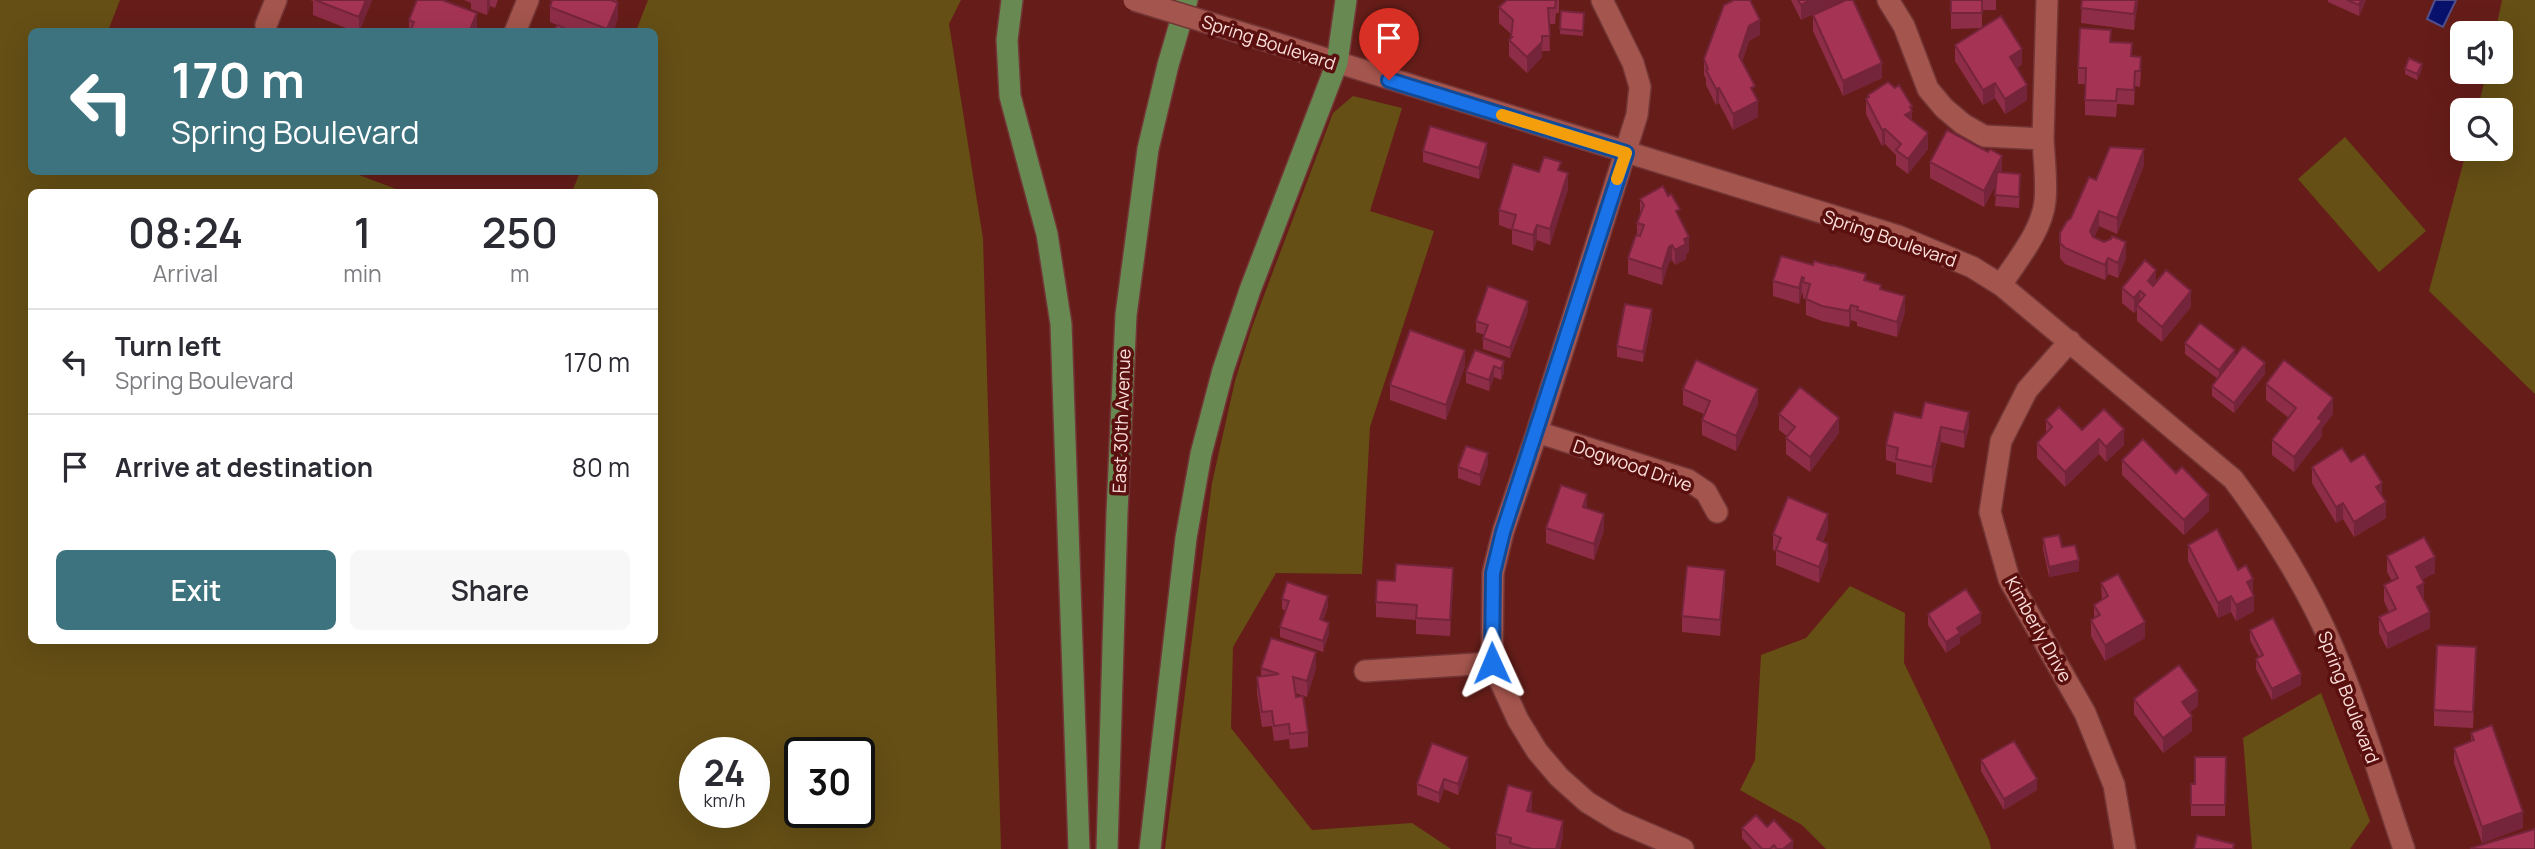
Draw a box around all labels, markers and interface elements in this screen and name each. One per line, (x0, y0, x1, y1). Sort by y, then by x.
pin (1359, 8, 1419, 80)
street label: Spring Boulevard (1199, 9, 1339, 75)
icon: arrive (1370, 19, 1408, 57)
map controls (2450, 21, 2513, 161)
button: sound (2450, 21, 2513, 84)
text: 170 m (171, 46, 305, 113)
icon: left (56, 56, 147, 147)
button: search (2450, 98, 2513, 161)
text: Spring Boulevard (171, 110, 419, 154)
text: 08:24 (128, 203, 243, 261)
text: 1 (354, 203, 371, 261)
text: 250 (482, 203, 558, 261)
street label: Spring Boulevard (1820, 204, 1960, 272)
text: Arrival (153, 257, 218, 289)
text: min (343, 257, 382, 289)
text: m (510, 257, 530, 289)
text: Turn left (115, 328, 222, 364)
icon: left (56, 343, 94, 381)
text: 170 m (564, 344, 630, 380)
street label: East 30th Avenue (1106, 348, 1136, 494)
text: Spring Boulevard (115, 364, 294, 396)
street label: Dogwood Drive (1570, 433, 1696, 497)
icon: arrive (56, 448, 94, 486)
text: Arrive at destination (115, 449, 373, 485)
text: 80 m (572, 449, 630, 485)
button: Exit (56, 550, 336, 630)
button: Share (350, 550, 630, 630)
street label: Kimberly Drive (2000, 572, 2078, 686)
position arrow (1455, 626, 1529, 700)
street label: Spring Boulevard (2313, 627, 2385, 767)
speed limit sign: 30 (784, 737, 875, 828)
text: 24 (704, 749, 745, 797)
text: km/h (704, 788, 745, 812)

